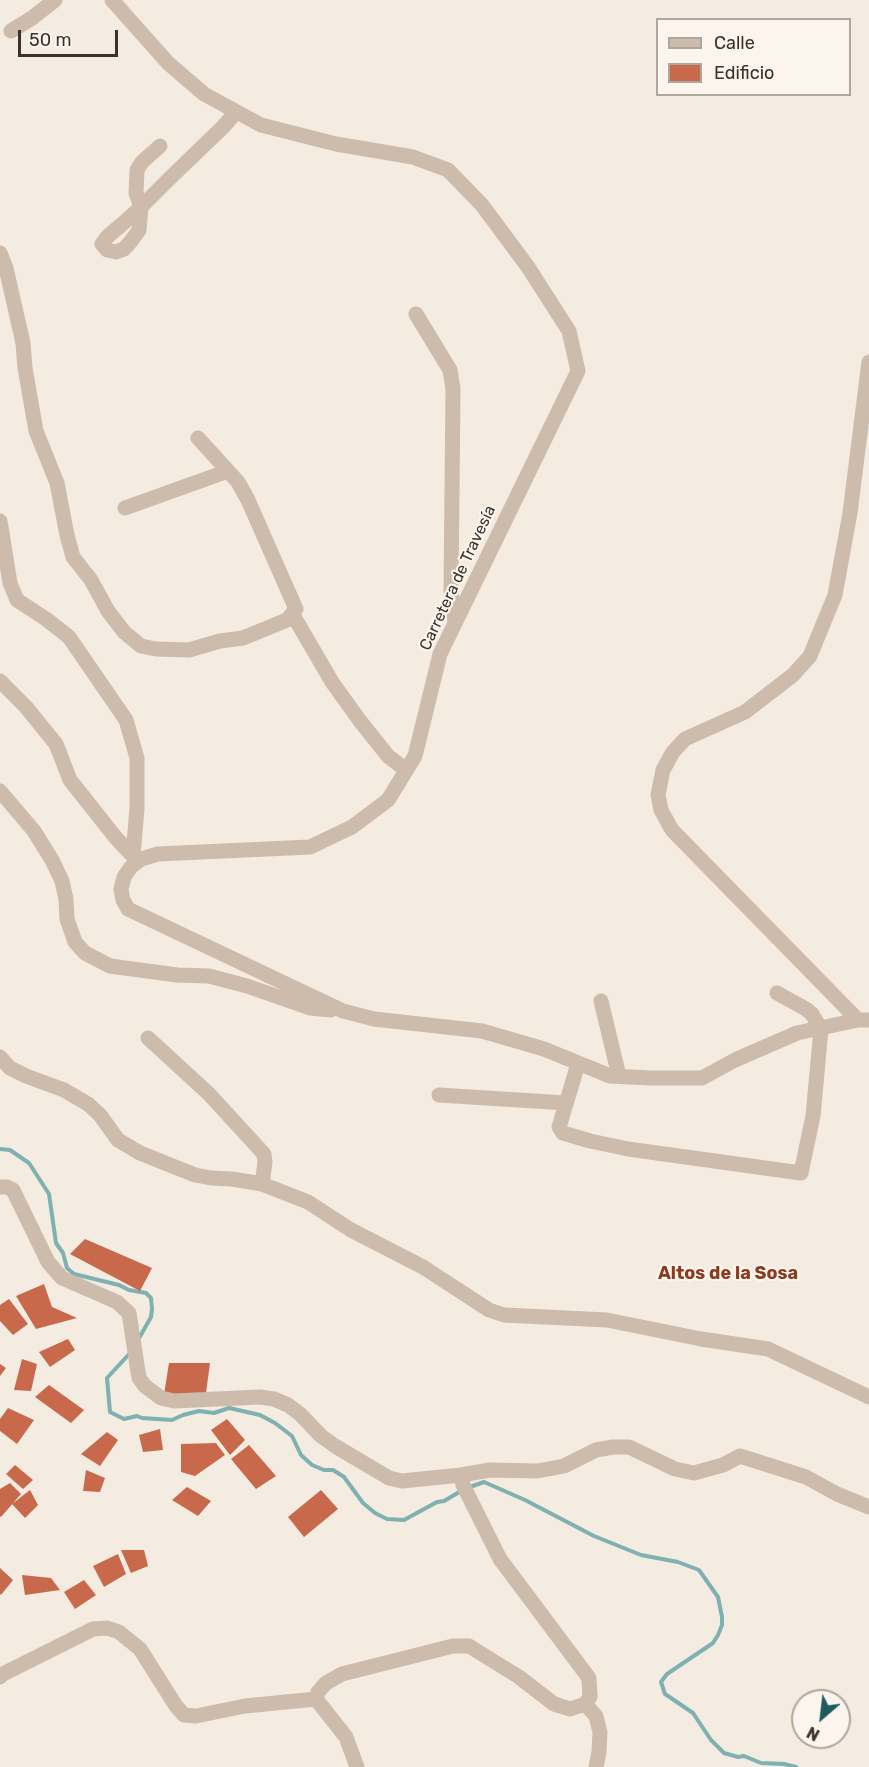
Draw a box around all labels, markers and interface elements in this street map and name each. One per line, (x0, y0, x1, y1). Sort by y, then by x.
scale bar (21, 18, 122, 56)
legend (656, 18, 851, 96)
text: 50 m (29, 29, 72, 51)
text: Calle (714, 32, 755, 54)
text: Edificio (714, 62, 774, 84)
street label: Carretera de Travesía (416, 502, 500, 654)
district label: Altos de la Sosa (658, 1263, 798, 1285)
north arrow (791, 1689, 851, 1749)
text: N (804, 1722, 823, 1745)

